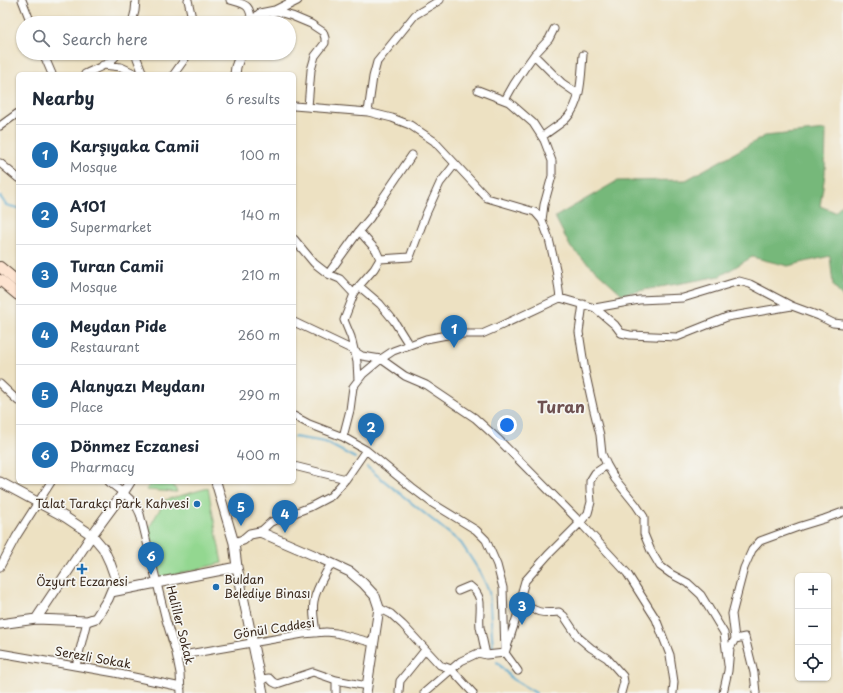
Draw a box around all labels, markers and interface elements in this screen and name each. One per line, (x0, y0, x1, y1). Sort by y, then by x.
search box (16, 16, 296, 60)
icon: search (30, 27, 52, 49)
text: Search here (62, 27, 148, 50)
text: Nearby (32, 85, 94, 111)
text: 6 results (225, 89, 280, 108)
text: Karşıyaka Camii (70, 134, 199, 157)
text: 1 (42, 145, 48, 164)
text: 100 m (240, 145, 280, 164)
text: Mosque (70, 157, 117, 176)
text: A101 (70, 194, 106, 217)
text: 2 (40, 205, 50, 224)
text: 140 m (241, 205, 280, 224)
text: Supermarket (70, 217, 152, 236)
text: Turan Camii (70, 254, 164, 277)
text: 3 (41, 265, 49, 284)
text: 210 m (241, 265, 280, 284)
text: Mosque (70, 277, 117, 296)
text: Meydan Pide (70, 314, 167, 337)
pin: 1 (441, 315, 467, 348)
text: 4 (41, 325, 49, 344)
text: 260 m (238, 325, 280, 344)
text: Restaurant (70, 337, 140, 356)
text: Alanyazı Meydanı (70, 374, 205, 397)
text: 5 (41, 385, 49, 404)
text: 290 m (239, 385, 280, 404)
district label: Turan (537, 394, 585, 418)
text: Place (70, 397, 103, 416)
pin: 2 (358, 413, 384, 446)
your location (497, 415, 517, 435)
text: Dönmez Eczanesi (70, 434, 199, 457)
text: 6 (40, 445, 50, 464)
text: 400 m (237, 445, 280, 464)
text: Pharmacy (70, 457, 135, 476)
pin: 5 (228, 493, 254, 526)
place label: Talat Tarakçı Park Kahvesi (36, 494, 189, 512)
marker: Talat Tarakçı Park Kahvesi (192, 499, 202, 509)
pin: 4 (272, 500, 298, 533)
pin: 6 (138, 542, 164, 575)
marker: Özyurt Eczanesi (77, 564, 87, 574)
place label: Buldan Belediye Binası (224, 570, 310, 602)
place label: Özyurt Eczanesi (36, 572, 128, 590)
map controls (795, 573, 831, 681)
button: + (795, 573, 831, 609)
marker: Buldan Belediye Binası (211, 582, 221, 592)
street label: Haliller Sokak (162, 583, 200, 666)
pin: 3 (509, 592, 535, 625)
button: − (795, 609, 831, 645)
street label: Gönül Caddesi (232, 613, 316, 643)
street label: Serezli Sokak (54, 641, 133, 673)
button: locate (795, 645, 831, 681)

